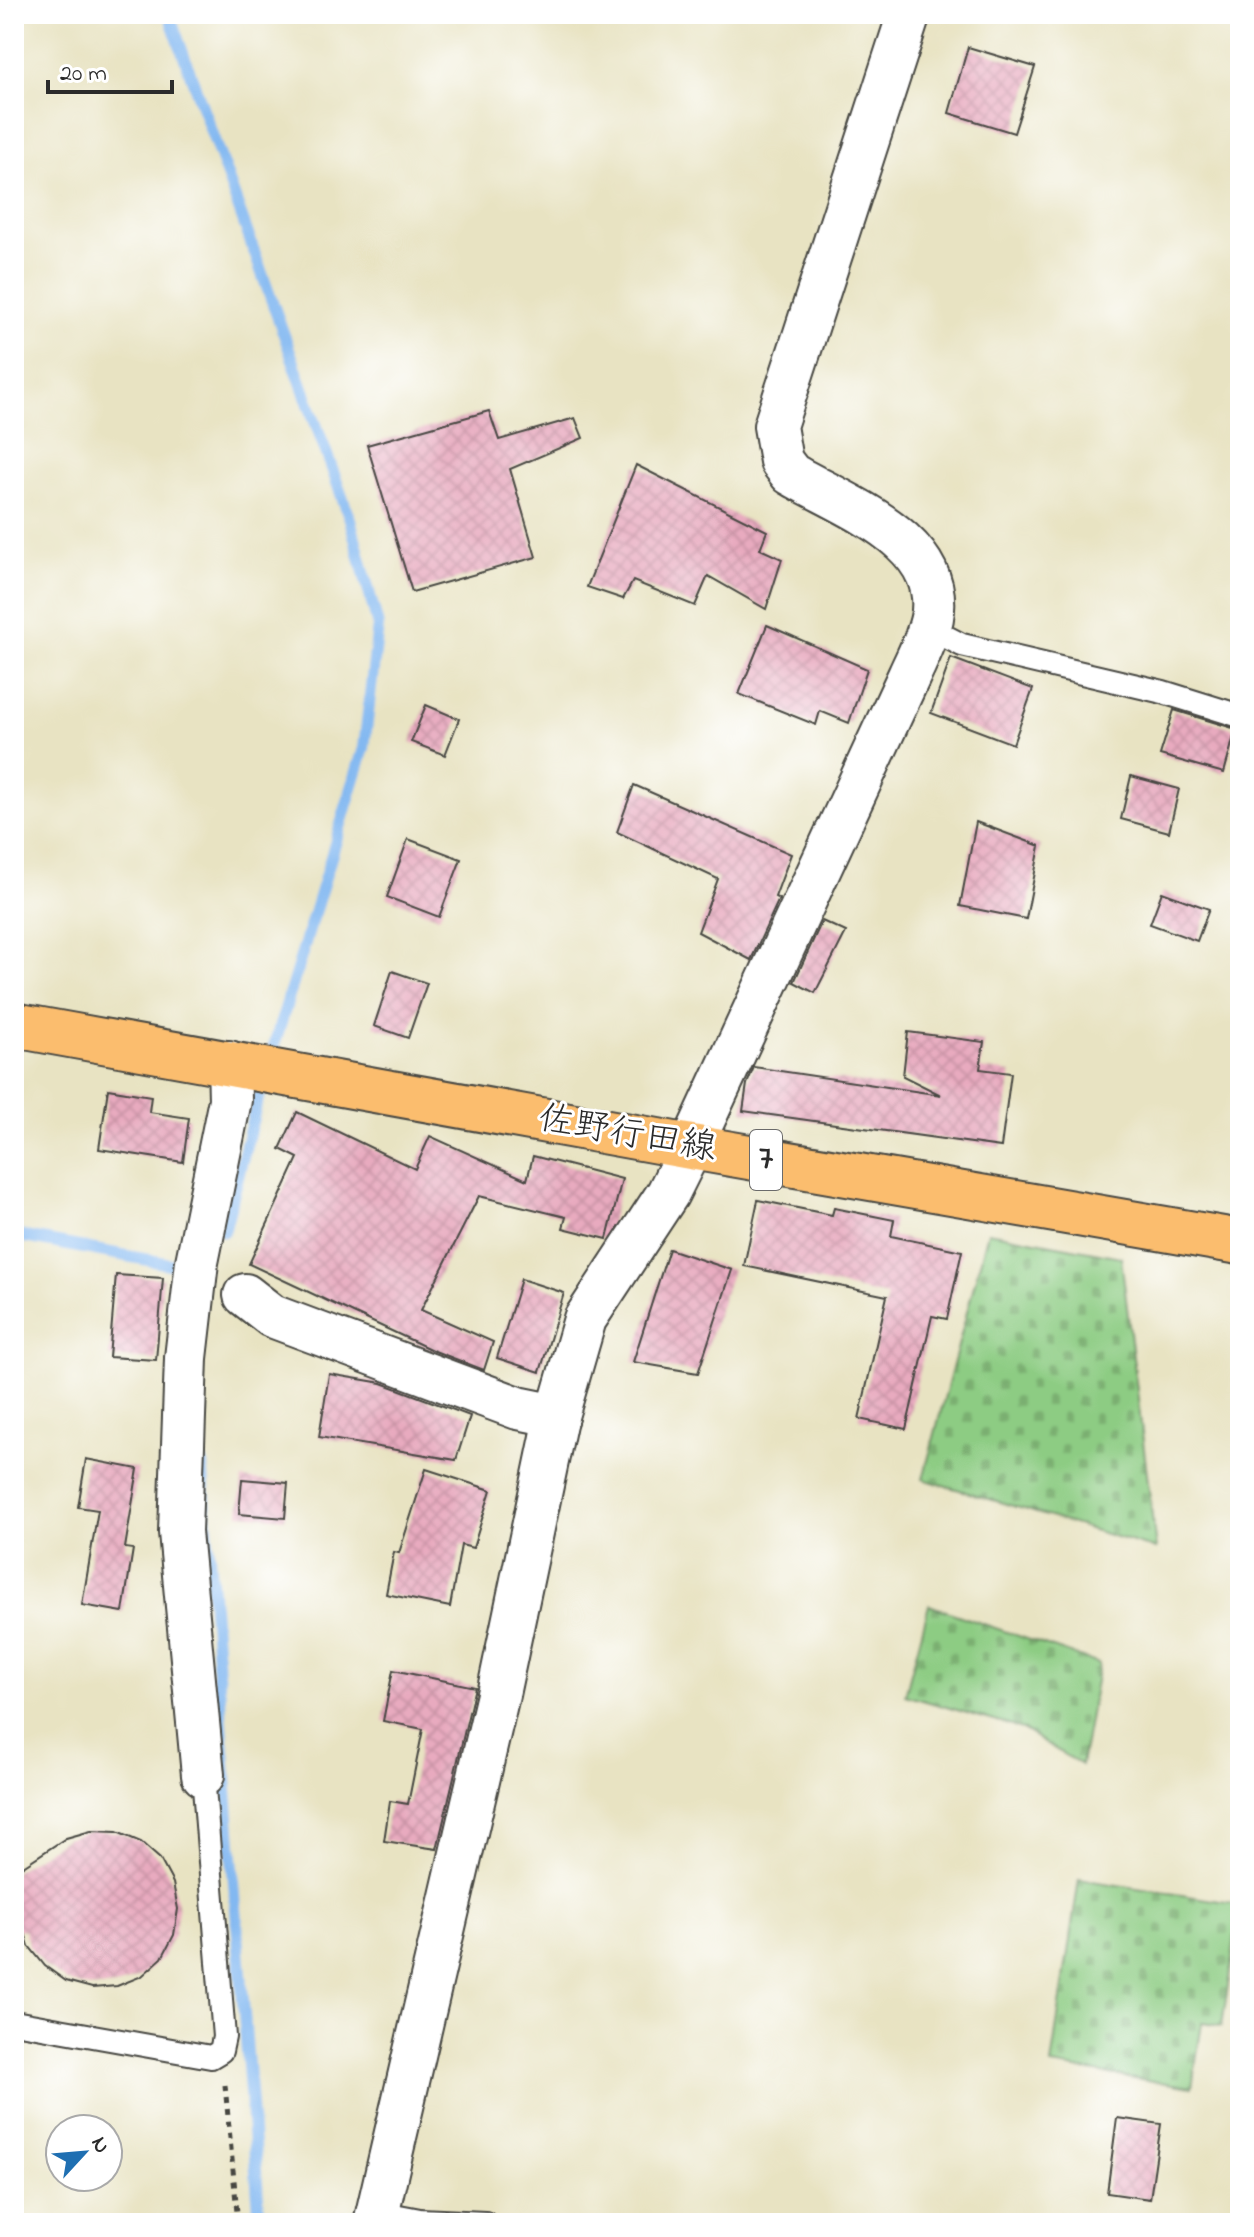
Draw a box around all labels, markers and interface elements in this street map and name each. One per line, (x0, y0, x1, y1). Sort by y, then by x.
scale bar (48, 44, 172, 94)
text: 20 m (60, 57, 107, 92)
street label: 佐野行田線 (534, 1093, 720, 1177)
road number: 7 (750, 1130, 782, 1190)
north arrow (44, 2113, 124, 2193)
text: N (82, 2132, 117, 2159)

